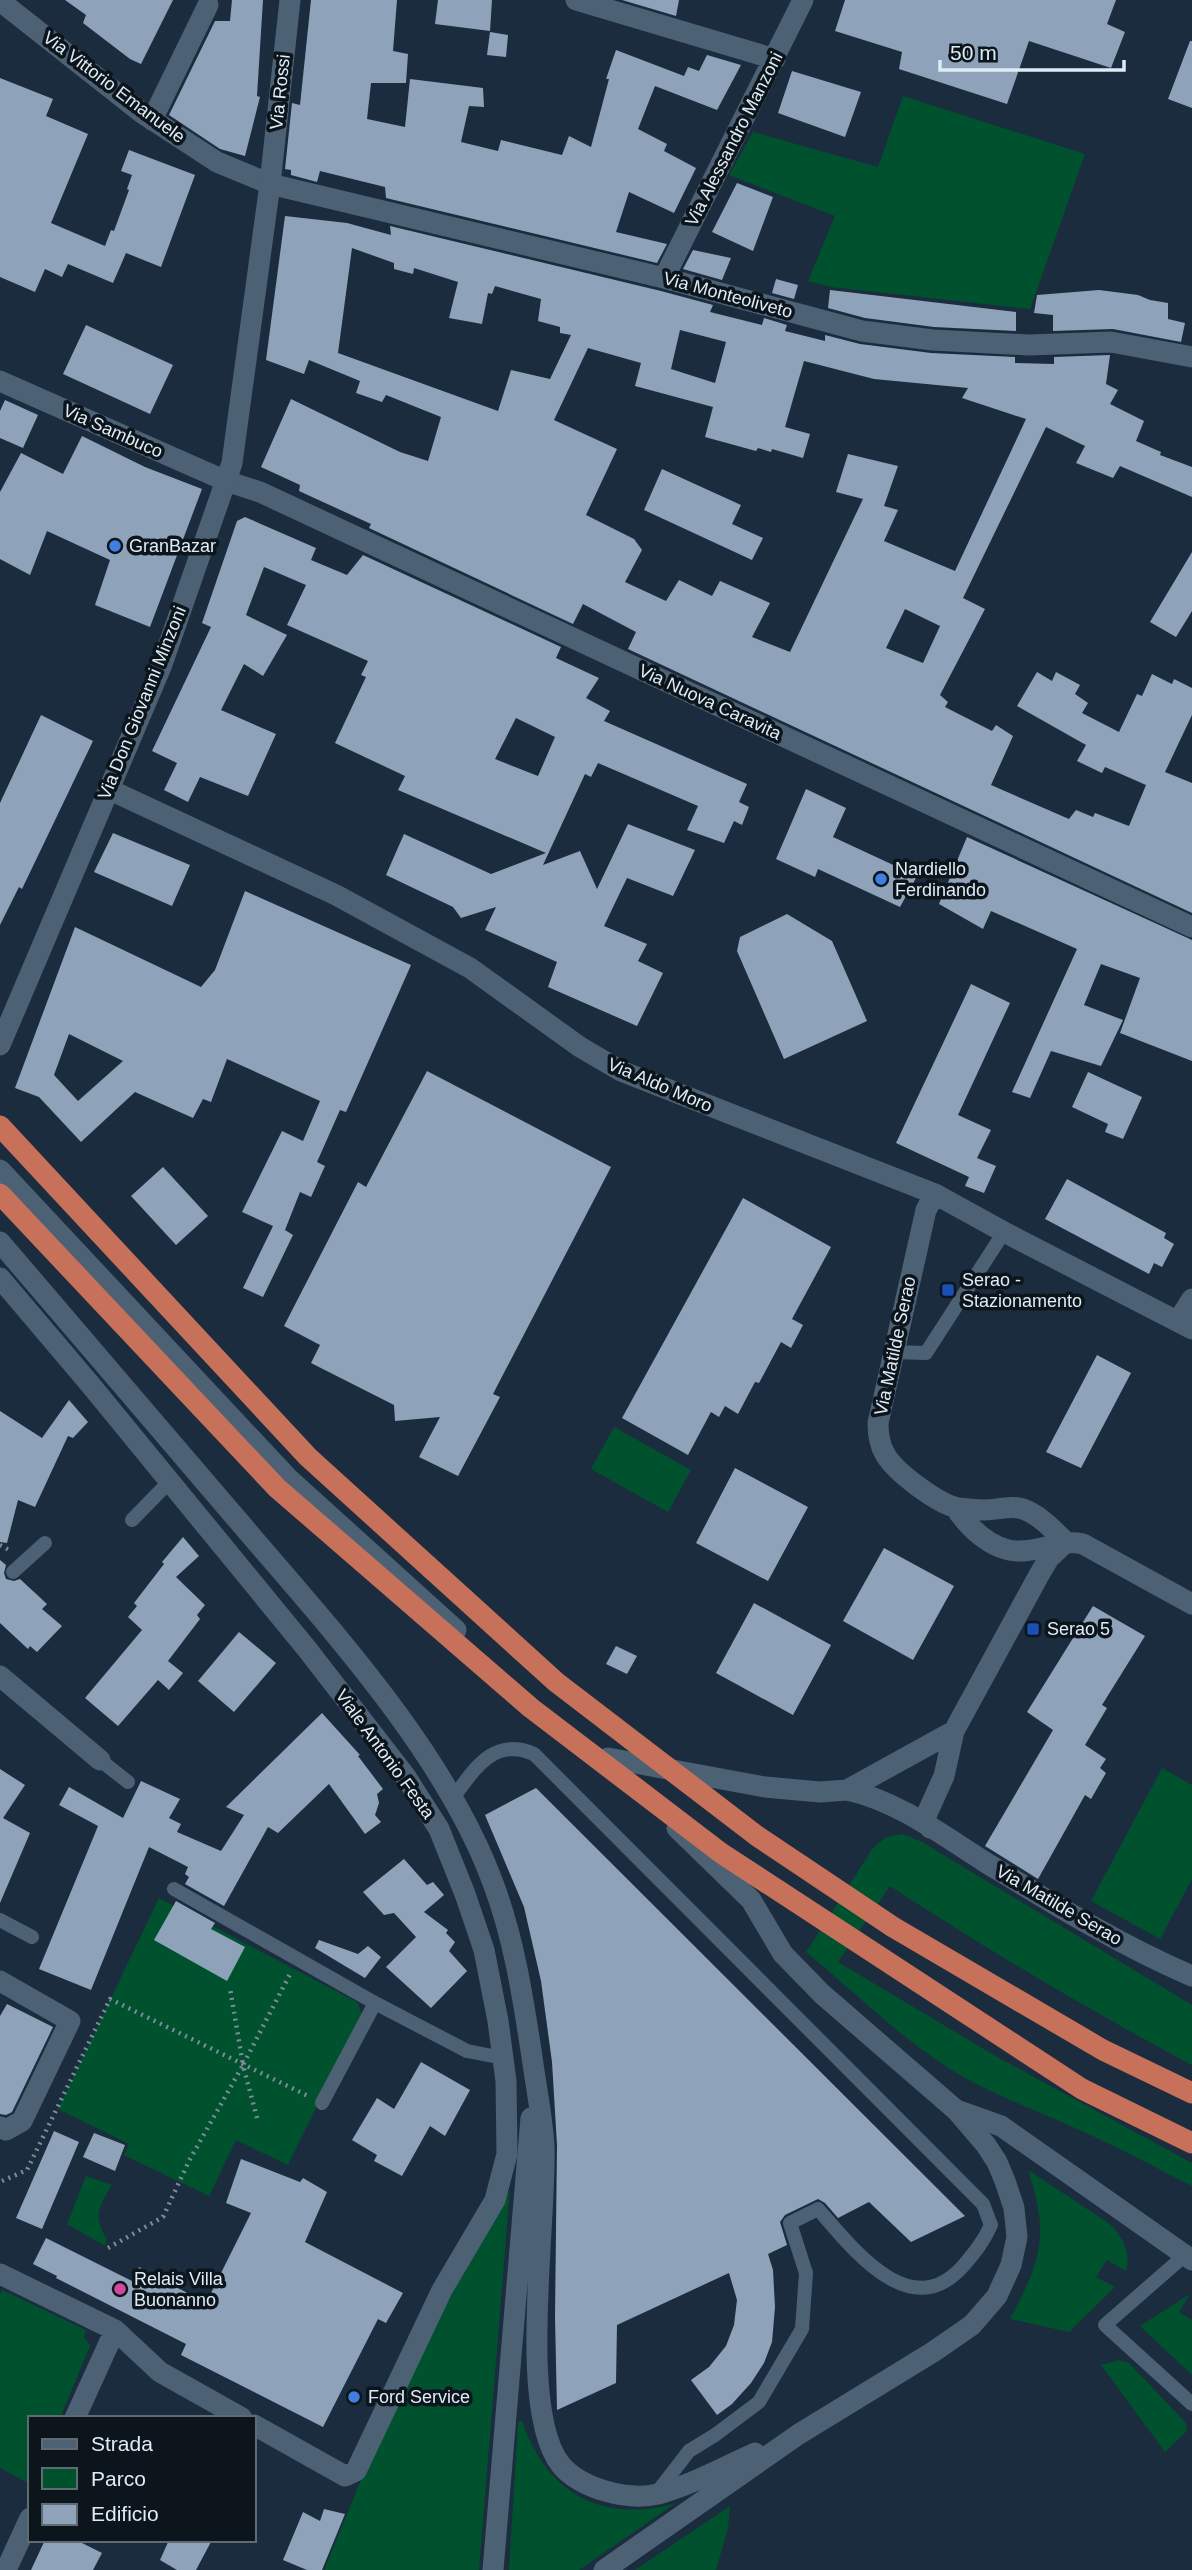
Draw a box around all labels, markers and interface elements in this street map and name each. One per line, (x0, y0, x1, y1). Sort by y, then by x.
street label: Via Vittorio Emanuele (39, 27, 189, 147)
scale bar (940, 28, 1124, 72)
text: 50 m (950, 41, 997, 64)
street label: Via Alessandro Manzoni (681, 49, 787, 229)
street label: Via Rossi (266, 53, 294, 131)
street label: Via Monteoliveto (661, 268, 795, 322)
street label: Via Sambuco (60, 400, 166, 462)
place label: GranBazar (129, 536, 216, 556)
marker: GranBazar (107, 538, 123, 554)
street label: Via Don Giovanni Minzoni (94, 603, 190, 803)
street label: Via Nuova Caravita (636, 660, 785, 744)
place label: Nardiello Ferdinando (895, 859, 986, 900)
marker: Nardiello Ferdinando (873, 871, 889, 887)
street label: Via Aldo Moro (605, 1054, 715, 1116)
place label: Serao - Stazionamento (962, 1270, 1082, 1311)
street label: Via Matilde Serao (870, 1275, 920, 1417)
marker: Serao - Stazionamento (940, 1282, 956, 1298)
place label: Serao 5 (1047, 1619, 1110, 1639)
marker: Serao 5 (1025, 1621, 1041, 1637)
street label: Viale Antonio Festa (331, 1686, 439, 1823)
street label: Via Matilde Serao (993, 1861, 1125, 1949)
place label: Relais Villa Buonanno (134, 2269, 224, 2310)
marker: Relais Villa Buonanno (112, 2281, 128, 2297)
place label: Ford Service (368, 2387, 470, 2407)
marker: Ford Service (346, 2389, 362, 2405)
legend (28, 2416, 256, 2542)
text: Strada (91, 2432, 153, 2455)
text: Parco (91, 2467, 146, 2490)
text: Edificio (91, 2502, 159, 2525)

